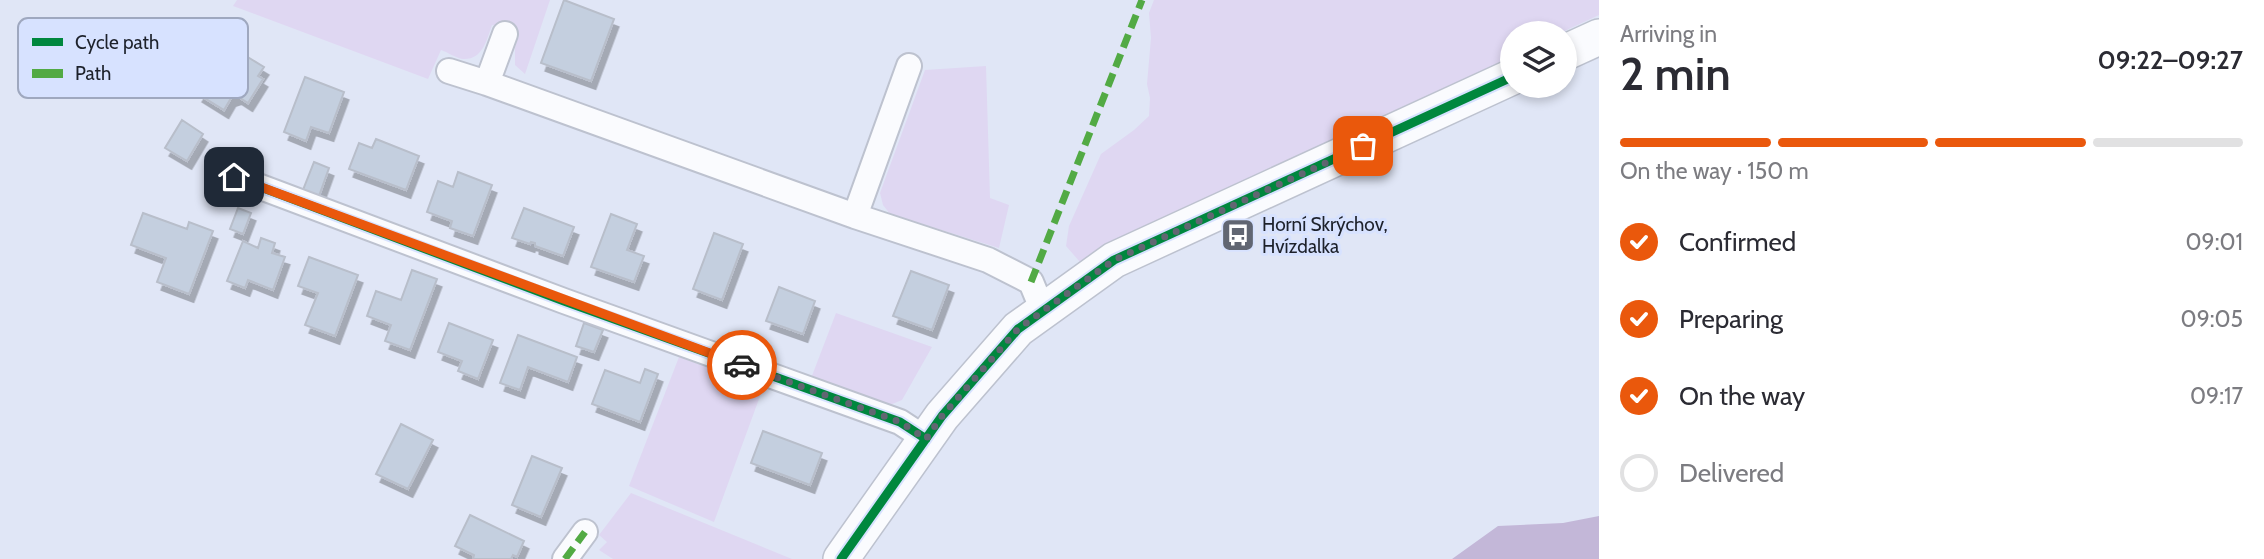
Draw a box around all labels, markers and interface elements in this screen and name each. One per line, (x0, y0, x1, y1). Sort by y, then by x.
legend (18, 18, 248, 98)
text: Arriving in (1620, 20, 1717, 48)
map controls (1500, 21, 1577, 98)
button: layers (1500, 21, 1577, 98)
text: Cycle path (75, 31, 159, 54)
text: 09:22–09:27 (2098, 44, 2243, 76)
text: 2 min (1620, 46, 1731, 102)
text: Path (75, 62, 111, 85)
pin (1333, 116, 1393, 176)
icon: bag (1344, 127, 1382, 165)
pin (204, 147, 264, 207)
text: On the way · 150 m (1620, 157, 1809, 185)
icon: home (215, 158, 253, 196)
place label: Horní Skrýchov, Hvízdalka (1262, 213, 1388, 258)
bus stop icon: Horní Skrýchov, Hvízdalka (1219, 216, 1257, 254)
icon: check (1620, 223, 1658, 261)
text: Confirmed (1679, 226, 1796, 258)
text: 09:01 (2186, 228, 2243, 256)
icon: check (1620, 300, 1658, 338)
text: Preparing (1679, 303, 1783, 335)
text: 09:05 (2181, 305, 2243, 333)
courier (707, 330, 777, 400)
icon: car (723, 346, 761, 384)
icon: check (1620, 377, 1658, 415)
text: On the way (1679, 380, 1805, 412)
text: 09:17 (2190, 382, 2243, 410)
text: Delivered (1679, 457, 1784, 489)

